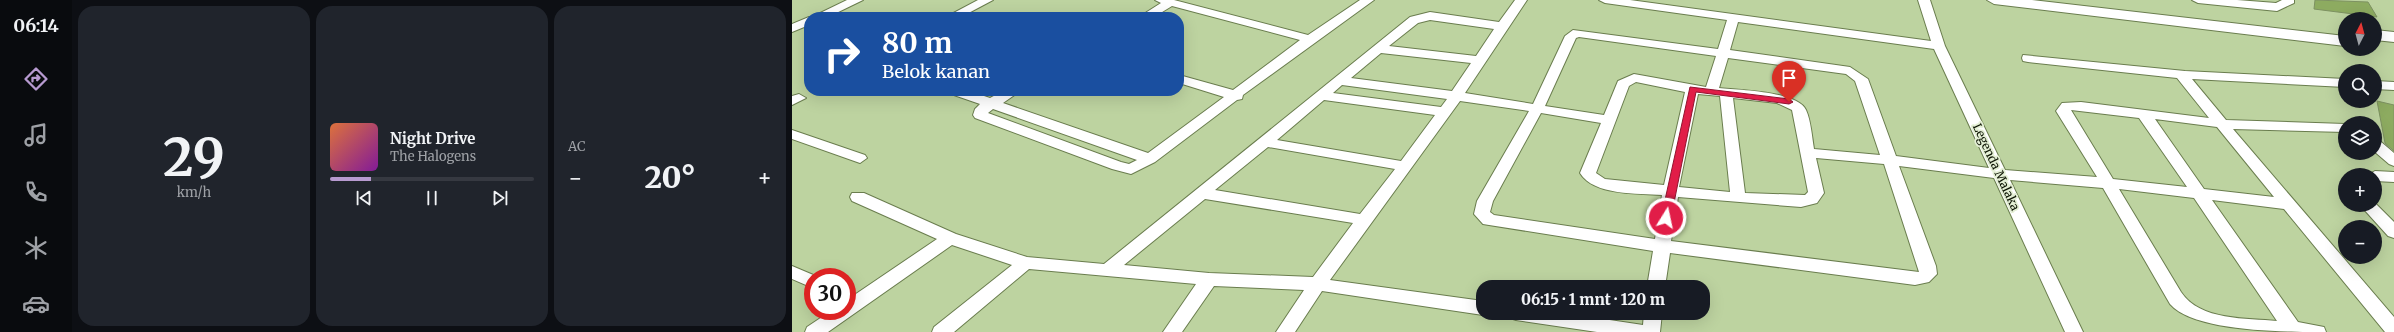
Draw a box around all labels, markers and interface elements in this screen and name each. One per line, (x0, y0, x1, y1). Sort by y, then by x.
north arrow (2338, 12, 2382, 56)
map controls (2338, 12, 2382, 264)
text: 06:14 (13, 14, 59, 37)
text: 80 m (882, 25, 953, 61)
icon: right (816, 28, 868, 80)
text: Belok kanan (882, 60, 990, 83)
pin (1772, 61, 1806, 102)
button: search (2338, 64, 2382, 108)
icon: directions (22, 65, 50, 93)
icon: arrive (1778, 67, 1800, 89)
button: layers (2338, 116, 2382, 160)
icon: music (22, 121, 50, 149)
street label: Legenda Malaka (1970, 121, 2023, 213)
text: 29 (163, 125, 225, 190)
text: Night Drive (390, 129, 475, 148)
text: AC (568, 138, 585, 155)
text: The Halogens (390, 148, 476, 165)
text: 20° (644, 158, 696, 196)
text: − (568, 164, 583, 192)
text: + (757, 164, 772, 192)
button: + (2338, 168, 2382, 212)
icon: phone (22, 178, 50, 206)
text: km/h (177, 184, 211, 201)
icon: previous (353, 187, 375, 209)
icon: pause (421, 187, 443, 209)
icon: next (489, 187, 511, 209)
position arrow (1645, 197, 1687, 239)
button: − (2338, 220, 2382, 264)
icon: climate (22, 234, 50, 262)
speed limit sign: 30 (804, 268, 856, 320)
icon: car (22, 290, 50, 318)
text: 06:15 · 1 mnt · 120 m (1521, 290, 1665, 309)

